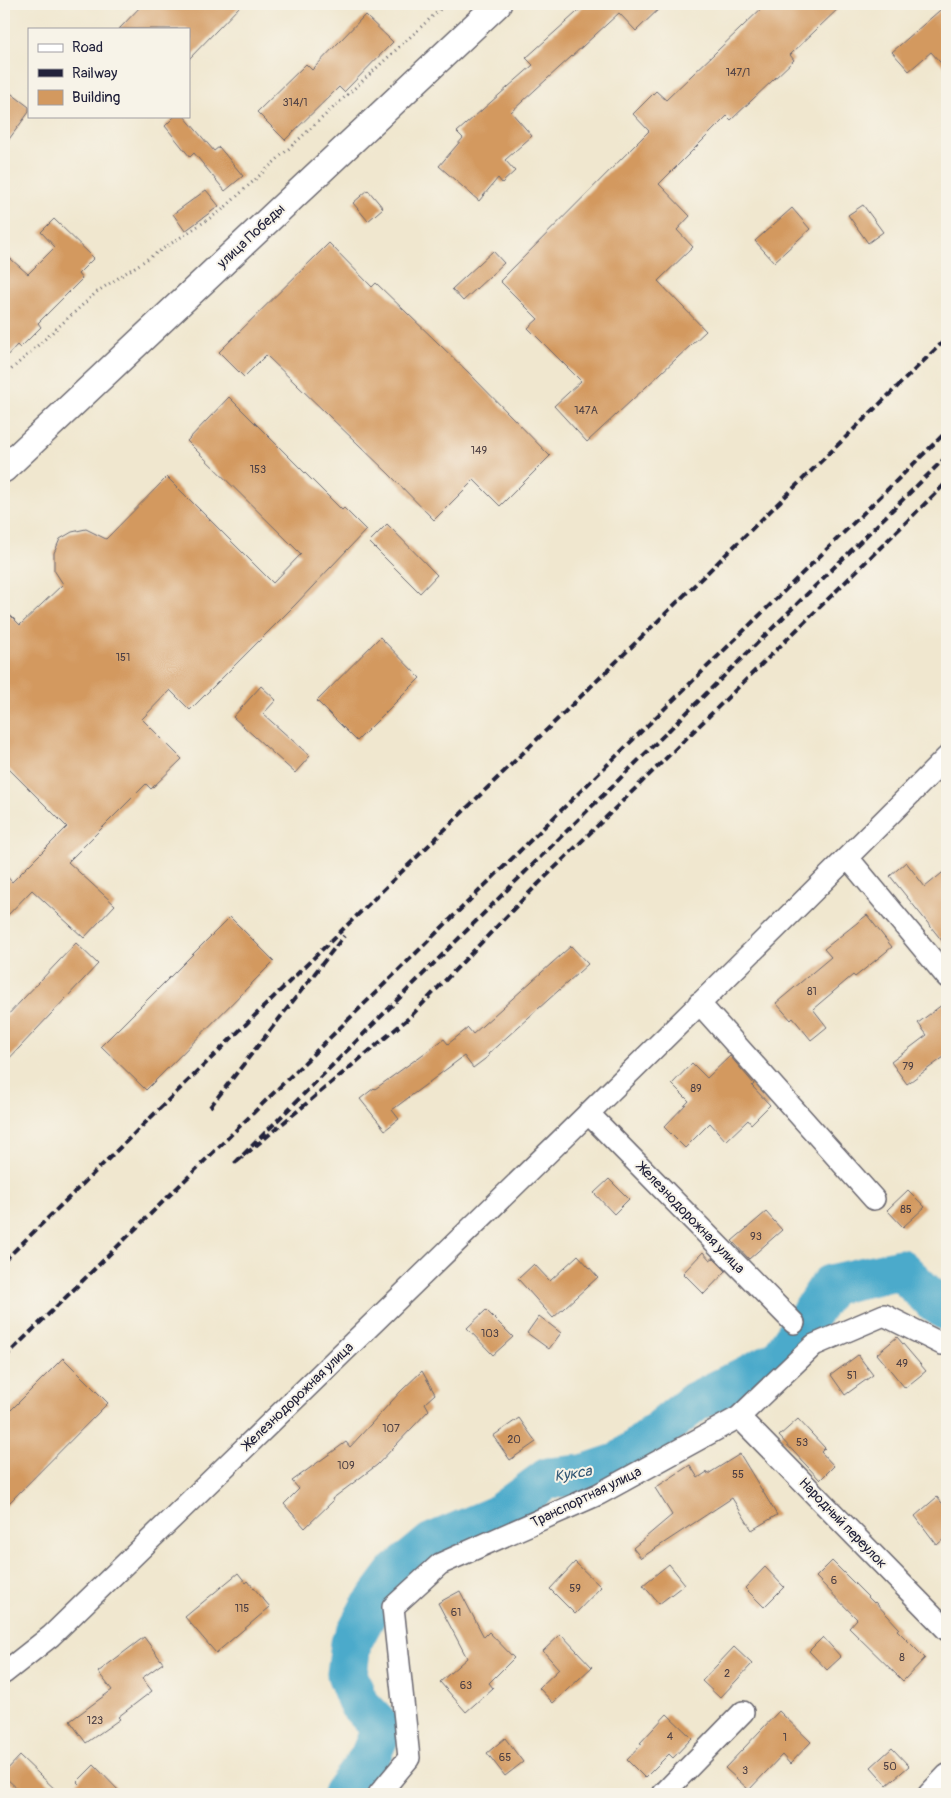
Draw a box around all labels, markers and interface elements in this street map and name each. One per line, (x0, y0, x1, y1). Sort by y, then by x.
legend (28, 28, 190, 118)
text: Road (72, 38, 103, 57)
text: Railway (72, 64, 118, 83)
house number: 147/1 (726, 66, 750, 79)
text: Building (72, 88, 120, 107)
house number: 314/1 (282, 96, 308, 109)
street label: улица Победы (213, 200, 288, 272)
house number: 147А (574, 404, 598, 417)
house number: 149 (471, 444, 488, 457)
house number: 153 (250, 463, 266, 476)
house number: 151 (116, 651, 130, 664)
house number: 81 (807, 985, 817, 998)
house number: 79 (902, 1060, 914, 1073)
house number: 89 (690, 1082, 702, 1095)
street label: Железнодорожная улица (632, 1157, 748, 1277)
house number: 85 (900, 1203, 912, 1216)
house number: 93 (750, 1230, 762, 1243)
house number: 103 (481, 1327, 499, 1340)
street label: Железнодорожная улица (237, 1339, 357, 1455)
house number: 49 (896, 1357, 908, 1370)
house number: 51 (847, 1369, 857, 1382)
house number: 107 (382, 1422, 400, 1435)
house number: 20 (507, 1433, 521, 1446)
house number: 53 (796, 1436, 808, 1449)
house number: 109 (337, 1459, 355, 1472)
water label: Кукса (553, 1462, 594, 1486)
street label: Транспортная улица (528, 1463, 644, 1531)
house number: 55 (732, 1468, 744, 1481)
street label: Народный переулок (795, 1474, 891, 1572)
house number: 6 (831, 1574, 837, 1587)
house number: 59 (569, 1582, 581, 1595)
house number: 115 (235, 1602, 249, 1615)
house number: 61 (451, 1606, 461, 1619)
house number: 8 (899, 1651, 905, 1664)
house number: 2 (724, 1667, 730, 1680)
house number: 63 (460, 1679, 472, 1692)
house number: 123 (87, 1714, 103, 1727)
house number: 4 (667, 1730, 674, 1743)
house number: 1 (783, 1731, 787, 1744)
house number: 65 (499, 1751, 511, 1764)
house number: 50 (883, 1760, 897, 1773)
house number: 3 (742, 1764, 748, 1777)

